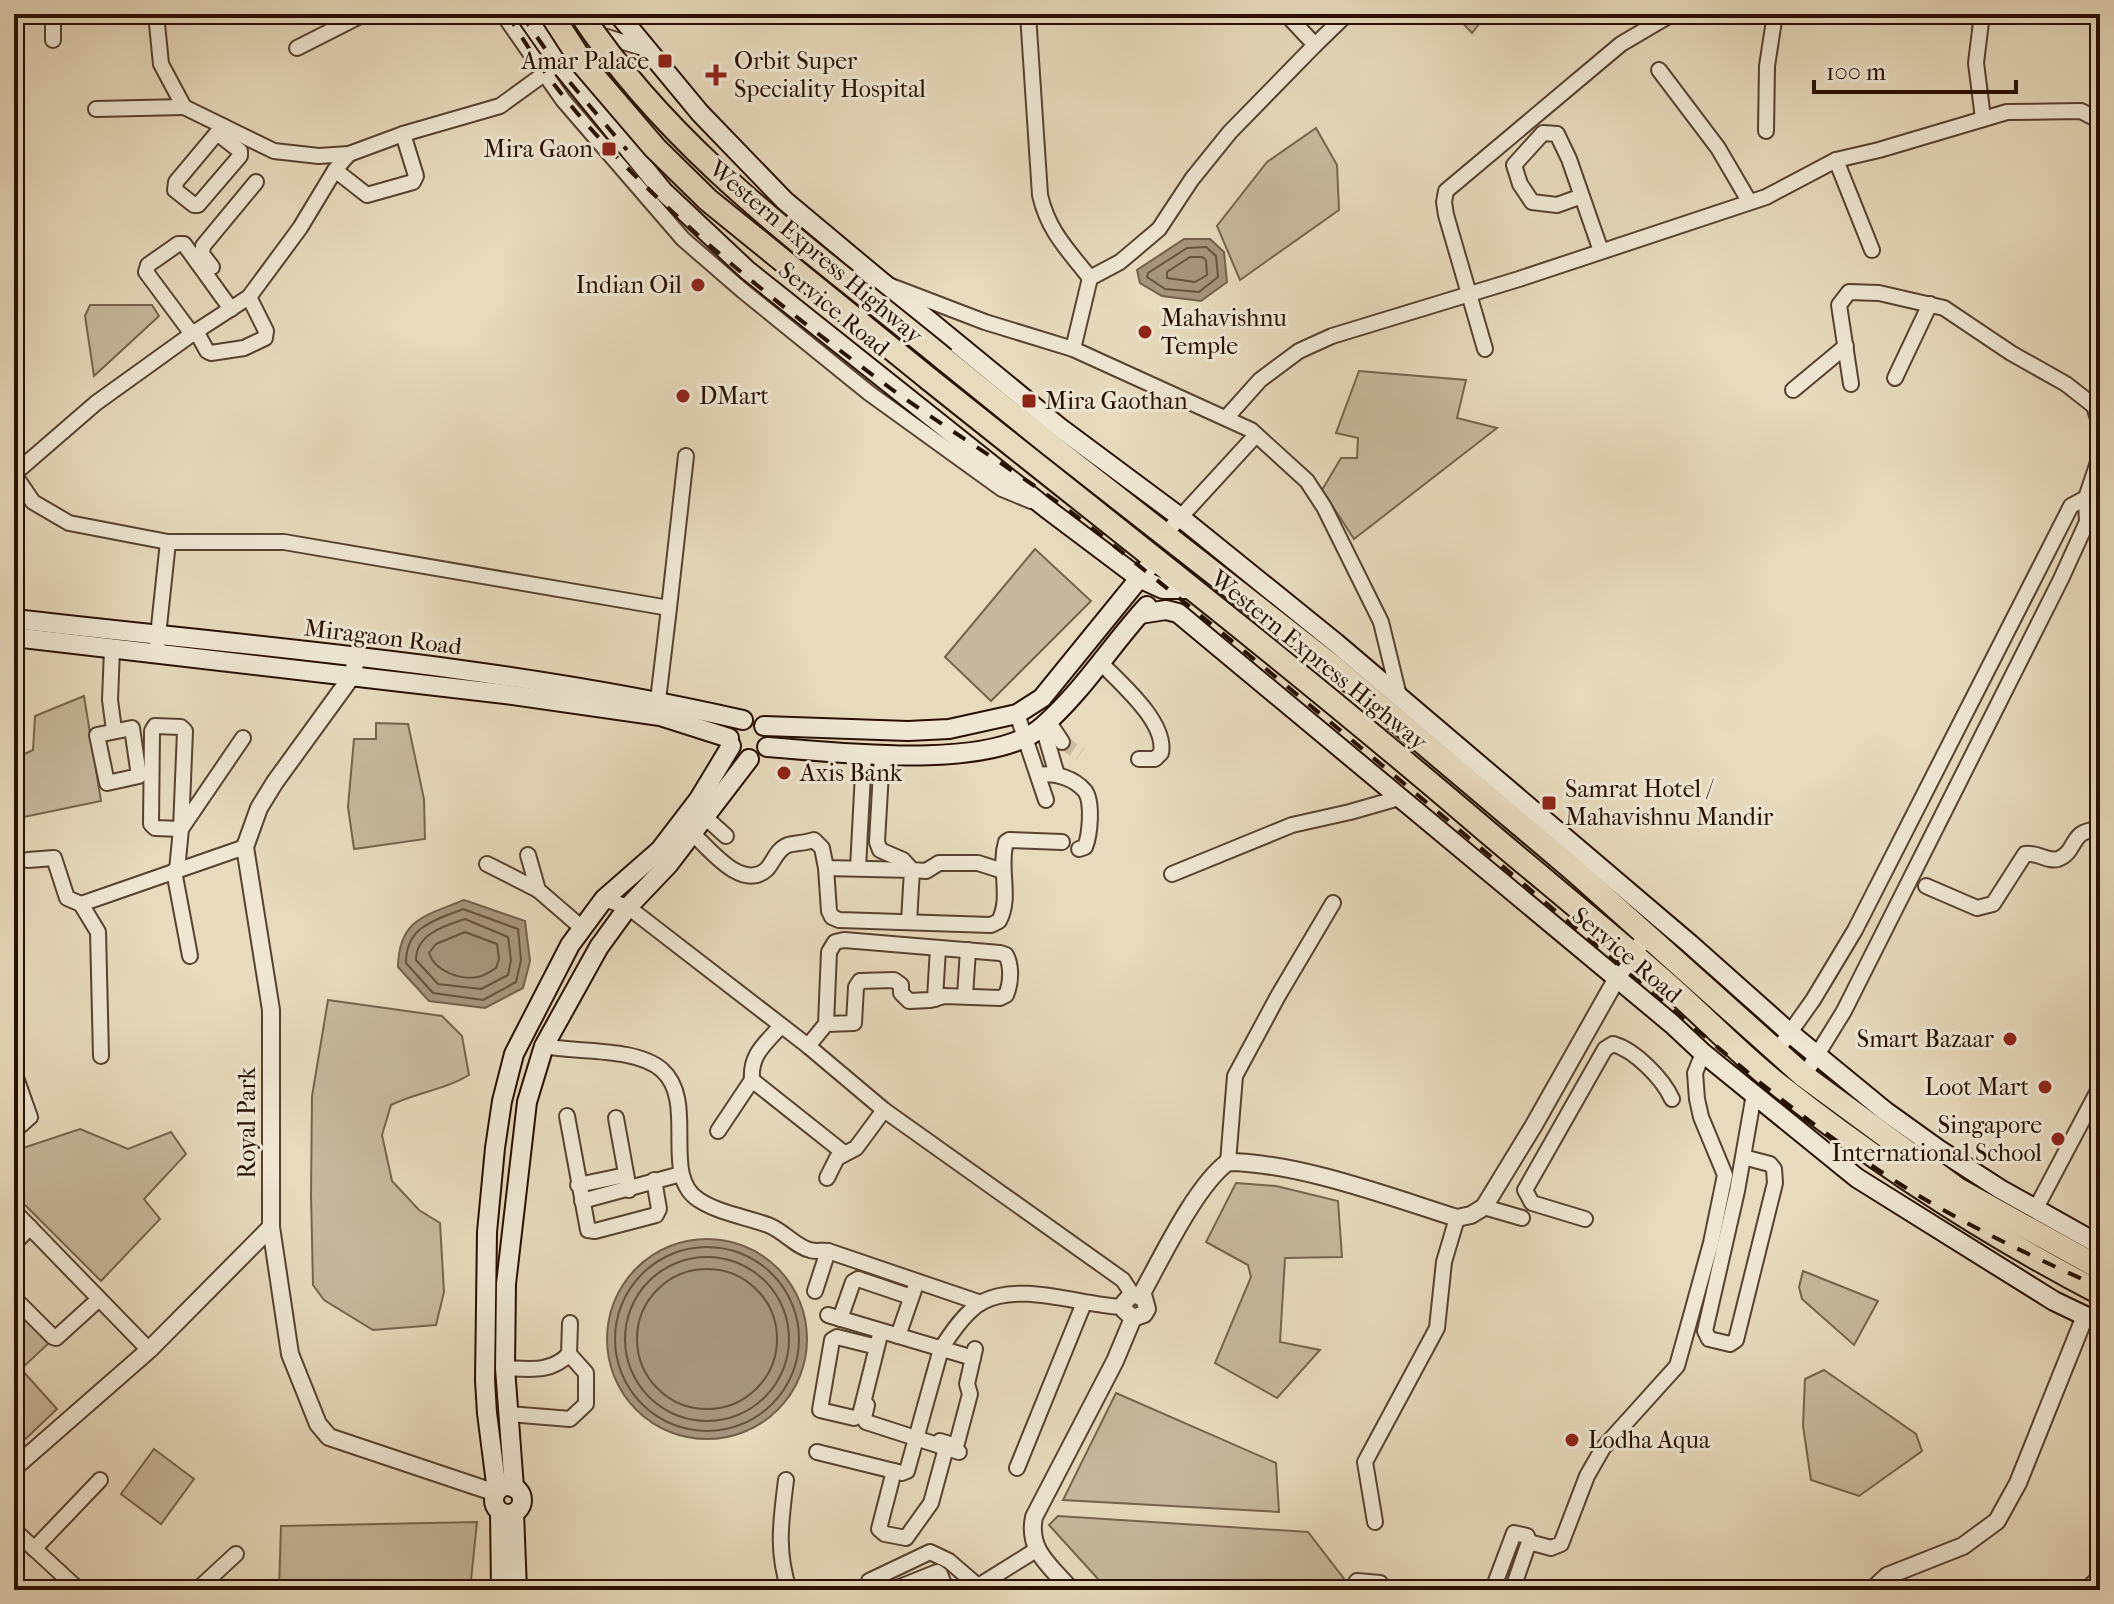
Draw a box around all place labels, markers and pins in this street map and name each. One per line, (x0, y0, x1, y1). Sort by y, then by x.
place label: Amar Palace (520, 47, 649, 75)
place label: Orbit Super Speciality Hospital (734, 47, 926, 103)
marker: Amar Palace (656, 52, 674, 70)
marker: Orbit Super Speciality Hospital (705, 64, 727, 86)
place label: Mira Gaon (483, 135, 593, 163)
marker: Mira Gaon (600, 140, 618, 158)
place label: Indian Oil (576, 271, 682, 299)
marker: Indian Oil (689, 276, 707, 294)
place label: Mahavishnu Temple (1161, 304, 1287, 360)
marker: Mahavishnu Temple (1136, 323, 1154, 341)
place label: DMart (699, 382, 769, 410)
marker: DMart (674, 387, 692, 405)
place label: Mira Gaothan (1045, 387, 1188, 415)
marker: Mira Gaothan (1020, 392, 1038, 410)
place label: Axis Bank (799, 759, 903, 787)
marker: Axis Bank (775, 764, 793, 782)
place label: Samrat Hotel / Mahavishnu Mandir (1565, 775, 1774, 831)
marker: Samrat Hotel / Mahavishnu Mandir (1540, 794, 1558, 812)
place label: Smart Bazaar (1857, 1025, 1995, 1053)
marker: Smart Bazaar (2001, 1030, 2019, 1048)
place label: Loot Mart (1925, 1073, 2029, 1101)
marker: Loot Mart (2036, 1078, 2054, 1096)
place label: Singapore International School (1832, 1111, 2042, 1167)
marker: Singapore International School (2049, 1130, 2067, 1148)
place label: Lodha Aqua (1588, 1426, 1711, 1454)
marker: Lodha Aqua (1563, 1431, 1581, 1449)

